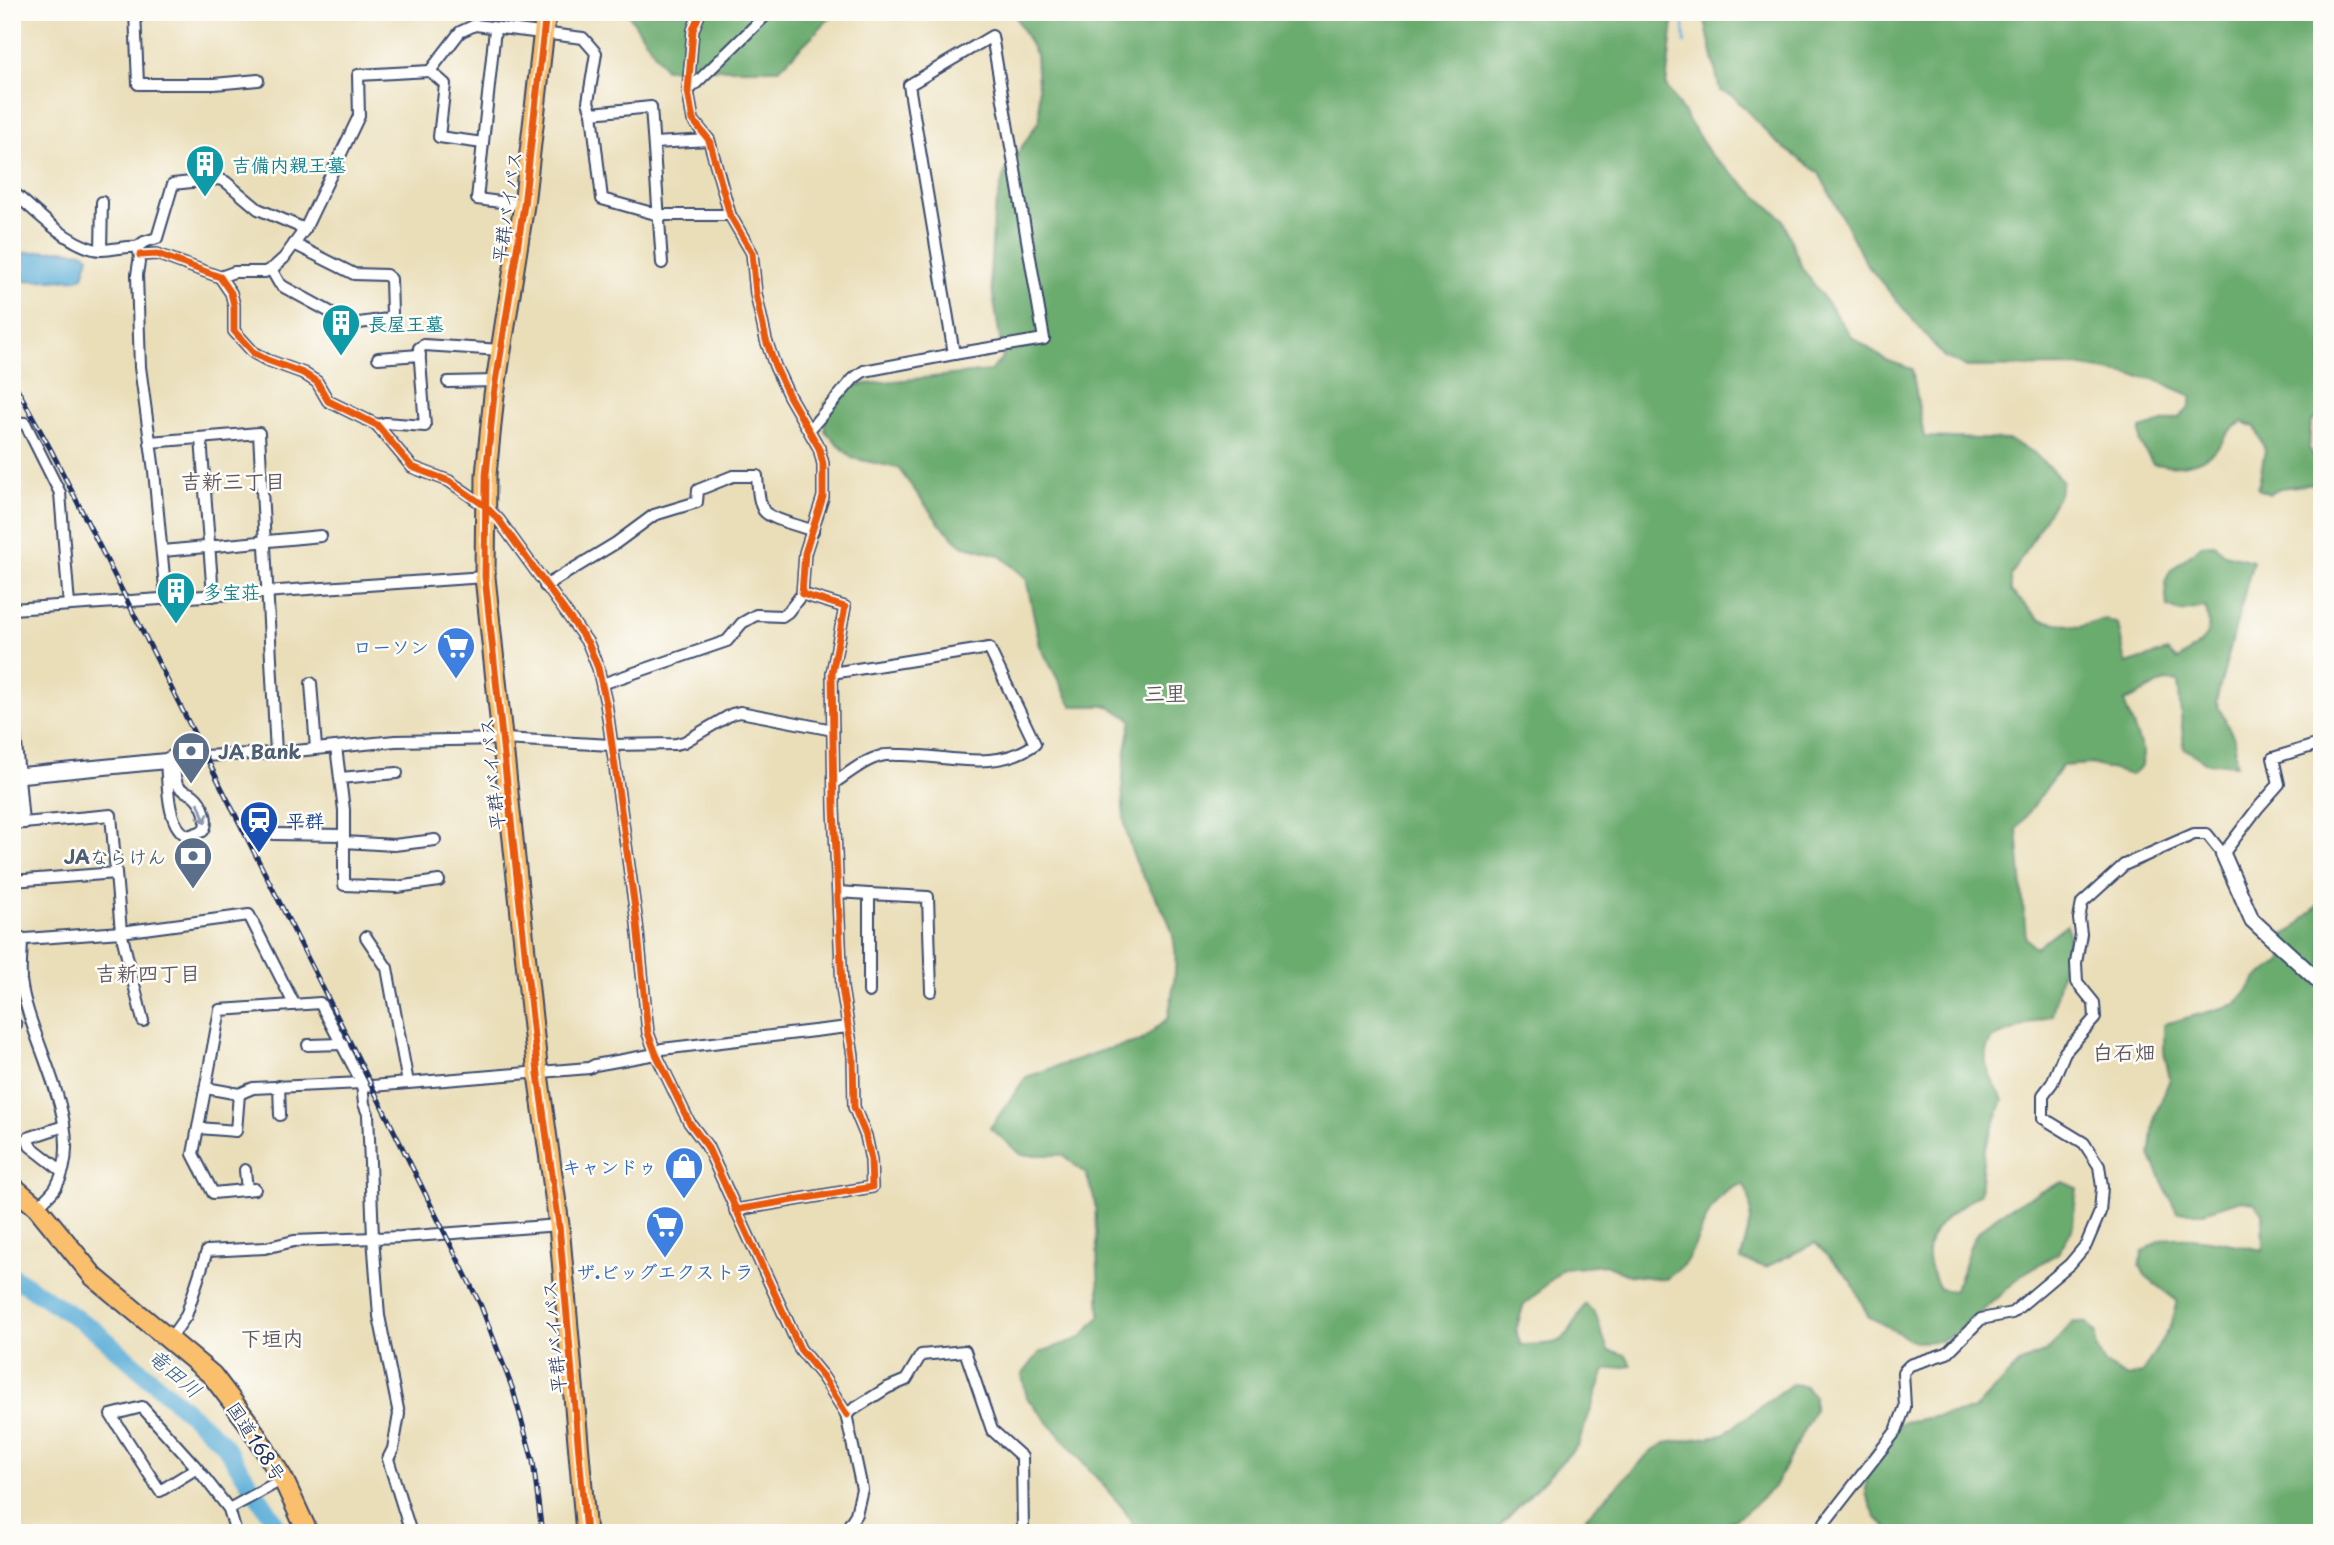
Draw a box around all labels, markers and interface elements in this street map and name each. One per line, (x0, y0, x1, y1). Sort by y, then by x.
building icon: 吉備内親王墓 (184, 143, 226, 198)
street label: 平群バイパス (484, 149, 528, 265)
place label: 吉備内親王墓 (232, 150, 346, 178)
building icon: 長屋王墓 (320, 302, 362, 357)
place label: 長屋王墓 (368, 309, 444, 337)
district label: 吉新三丁目 (181, 464, 286, 496)
building icon: 多宝荘 (155, 570, 197, 625)
place label: 多宝荘 (203, 577, 260, 605)
supermarket icon: ローソン (435, 625, 477, 680)
place label: ローソン (353, 632, 429, 660)
district label: 三里 (1144, 676, 1186, 708)
street label: 平群バイパス (471, 716, 511, 832)
bank icon: JA Bank (170, 730, 212, 785)
place label: JA Bank (218, 737, 301, 765)
station icon: 平群 (238, 799, 280, 854)
one-way arrow (197, 802, 210, 823)
place label: 平群 (286, 806, 324, 834)
bank icon: JAならけん (172, 835, 214, 890)
place label: JAならけん (64, 842, 166, 870)
district label: 吉新四丁目 (96, 956, 201, 988)
district label: 白石畑 (2093, 1035, 2156, 1067)
shop icon: キャンドゥ (663, 1145, 705, 1200)
place label: キャンドゥ (562, 1152, 657, 1180)
supermarket icon: ザ.ビッグエクストラ (644, 1204, 686, 1259)
place label: ザ.ビッグエクストラ (576, 1257, 754, 1285)
street label: 平群バイパス (534, 1279, 572, 1395)
district label: 下垣内 (241, 1321, 304, 1353)
water label: 竜田川 (142, 1339, 210, 1405)
street label: 国道168号 (221, 1395, 293, 1487)

